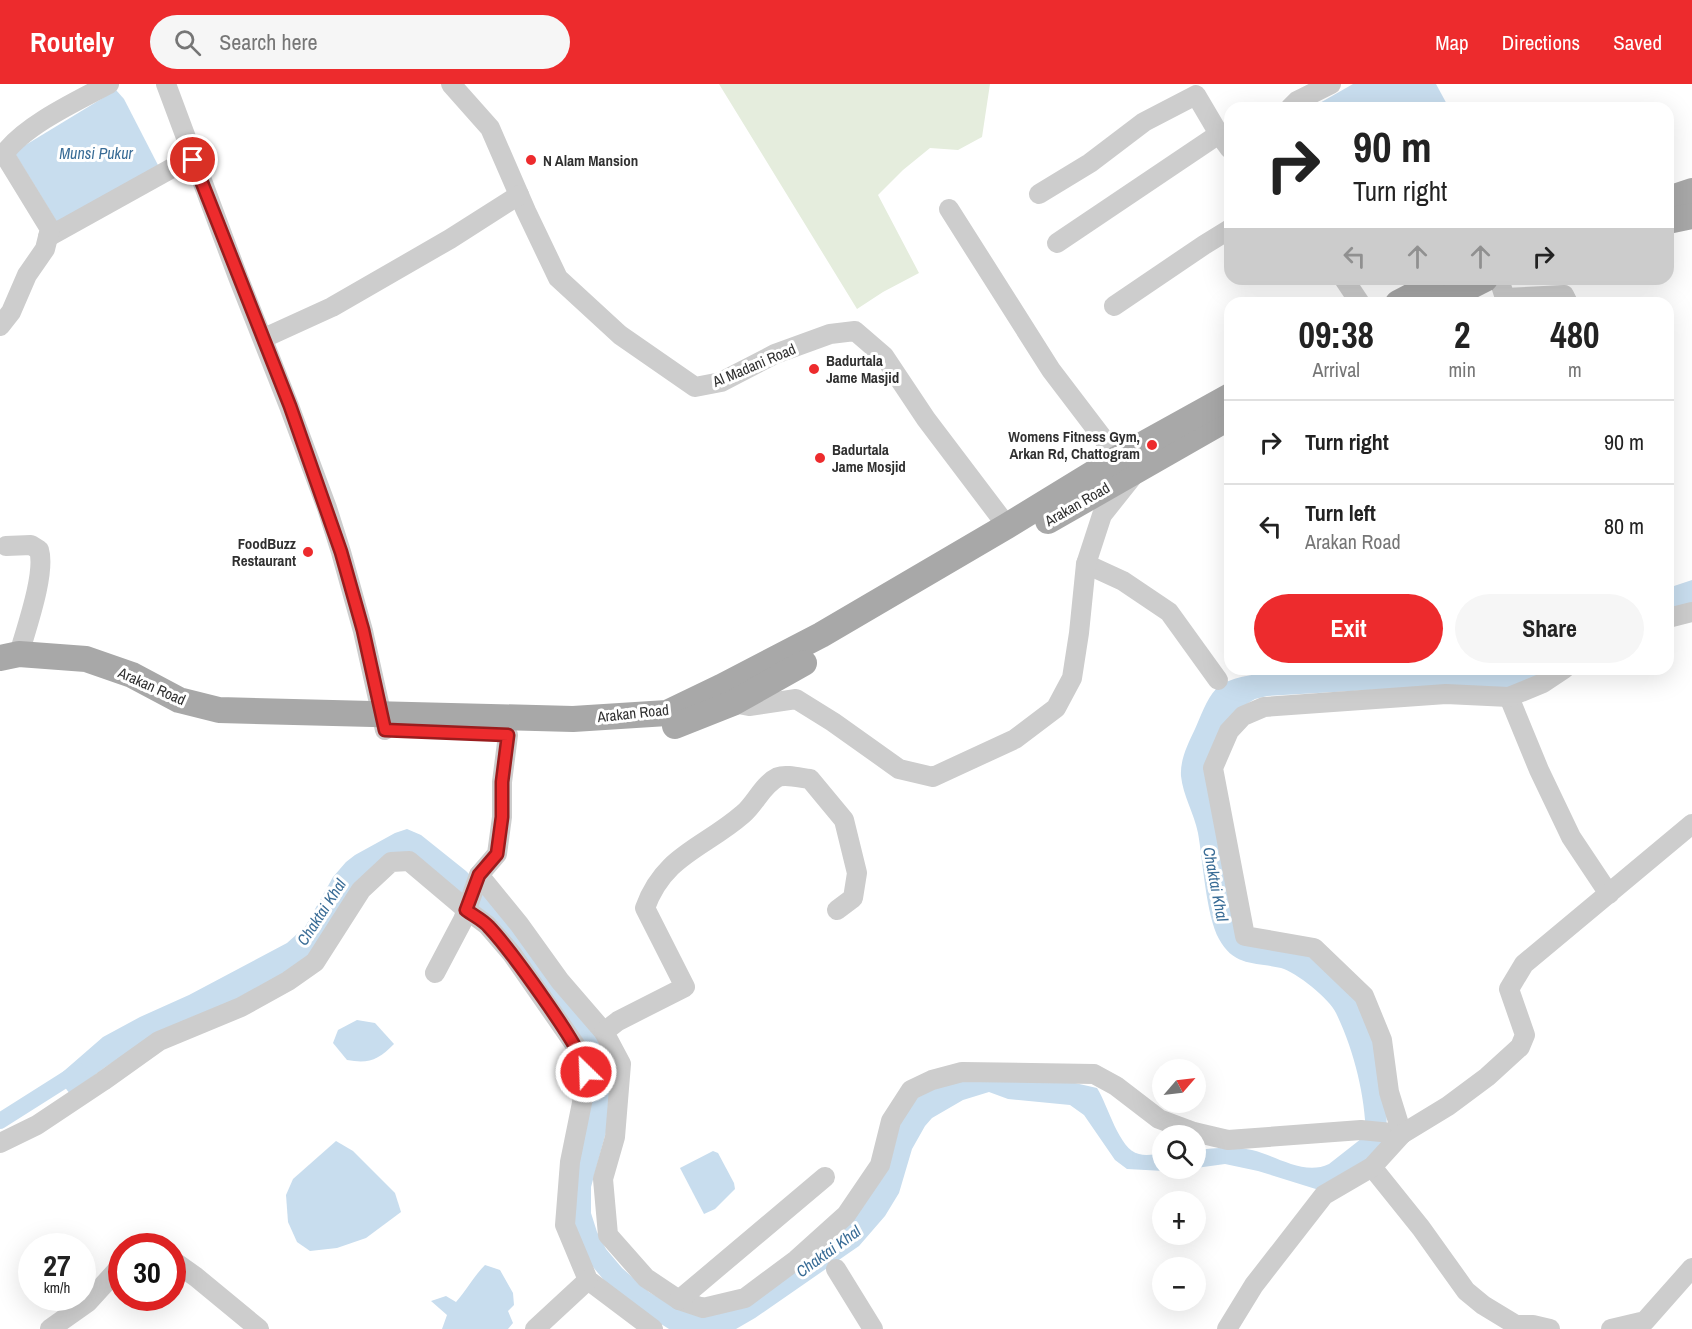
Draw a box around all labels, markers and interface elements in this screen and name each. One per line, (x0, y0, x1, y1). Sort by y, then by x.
search box (150, 15, 570, 69)
text: Routely (30, 23, 114, 61)
icon: search (171, 26, 204, 59)
text: Search here (219, 27, 317, 57)
text: Map (1435, 28, 1469, 57)
text: Directions (1502, 28, 1580, 57)
text: Saved (1613, 28, 1662, 57)
text: 90 m (1353, 119, 1432, 175)
icon: right (1254, 126, 1332, 204)
pin (167, 134, 218, 185)
water label: Munsi Pukur (59, 142, 133, 164)
icon: arrive (176, 143, 209, 176)
place label: N Alam Mansion (543, 150, 638, 171)
marker: N Alam Mansion (524, 153, 538, 167)
text: Turn right (1353, 173, 1447, 209)
icon: left (1338, 240, 1371, 273)
icon: ahead (1401, 240, 1434, 273)
icon: ahead (1464, 240, 1497, 273)
icon: right (1527, 240, 1560, 273)
text: 09:38 (1298, 311, 1374, 359)
text: 2 (1454, 311, 1470, 359)
text: 480 (1550, 311, 1600, 359)
street label: Al Madani Road (708, 338, 799, 392)
place label: Badurtala Jame Masjid (826, 350, 899, 388)
text: Arrival (1313, 356, 1360, 383)
text: min (1448, 356, 1476, 383)
text: m (1568, 356, 1582, 383)
marker: Badurtala Jame Masjid (807, 362, 821, 376)
place label: Womens Fitness Gym, Arkan Rd, Chattogram (1008, 426, 1140, 464)
icon: right (1254, 426, 1287, 459)
text: Turn right (1305, 427, 1389, 457)
text: 90 m (1604, 427, 1644, 457)
marker: Womens Fitness Gym, Arkan Rd, Chattogram (1145, 438, 1159, 452)
place label: Badurtala Jame Mosjid (832, 439, 906, 477)
marker: Badurtala Jame Mosjid (813, 451, 827, 465)
street label: Arakan Road (1040, 477, 1113, 532)
text: Turn left (1305, 498, 1376, 528)
icon: left (1254, 510, 1287, 543)
text: 80 m (1604, 511, 1644, 541)
text: Arakan Road (1305, 528, 1401, 555)
place label: FoodBuzz Restaurant (232, 533, 296, 571)
marker: FoodBuzz Restaurant (301, 545, 315, 559)
button: Exit (1254, 594, 1443, 663)
button: Share (1455, 594, 1644, 663)
street label: Arakan Road (114, 661, 189, 710)
street label: Arakan Road (595, 699, 670, 727)
water label: Chaktai Khal (1198, 845, 1234, 924)
water label: Chaktai Khal (291, 874, 351, 949)
position arrow (554, 1040, 618, 1104)
north arrow (1152, 1059, 1206, 1113)
map controls (1152, 1059, 1206, 1311)
button: search (1152, 1125, 1206, 1179)
button: + (1152, 1191, 1206, 1245)
water label: Chaktai Khal (791, 1219, 866, 1282)
speed limit sign: 30 (108, 1233, 186, 1311)
text: 27 (43, 1245, 71, 1285)
button: − (1152, 1257, 1206, 1311)
text: km/h (44, 1277, 70, 1298)

